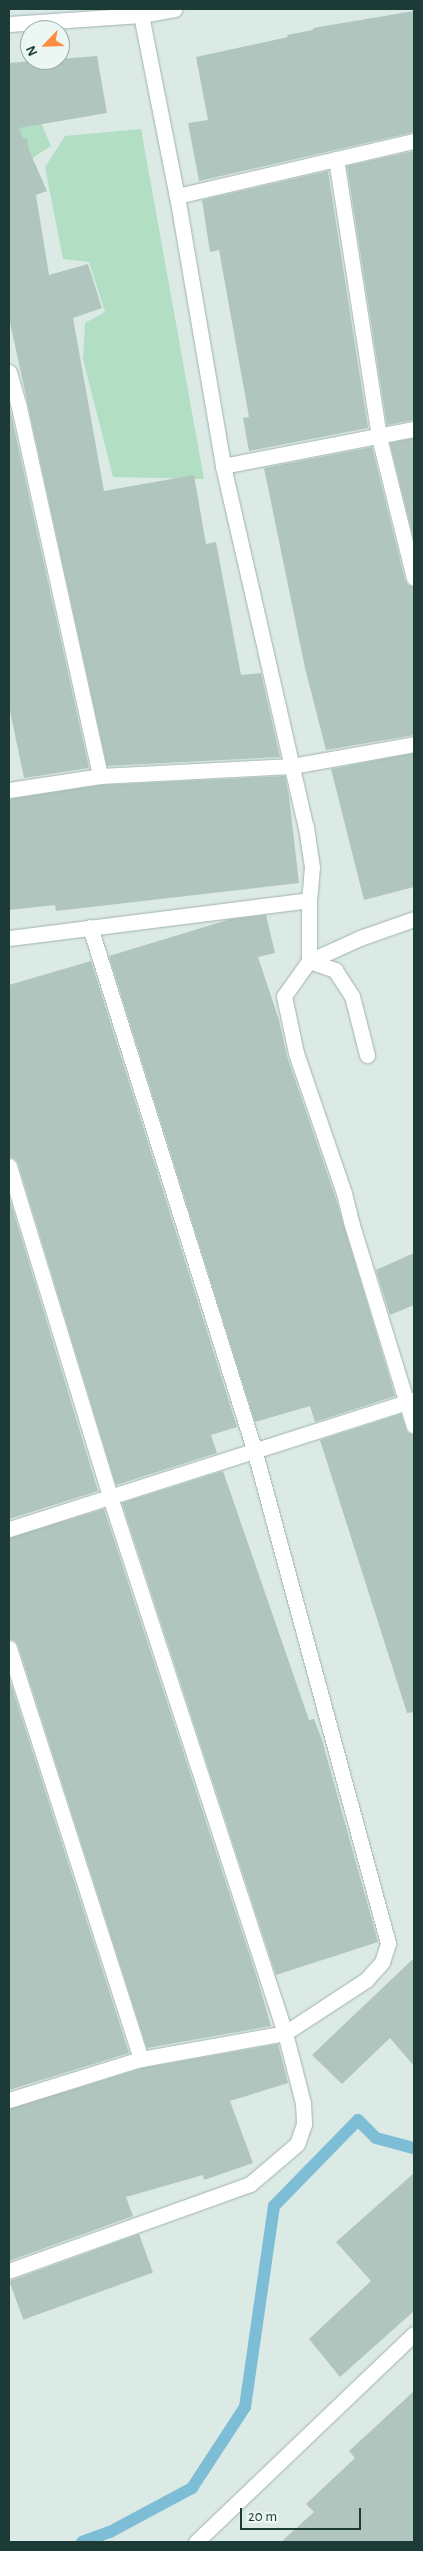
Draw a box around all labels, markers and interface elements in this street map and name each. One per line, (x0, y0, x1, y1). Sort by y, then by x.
north arrow (20, 20, 70, 70)
text: N (24, 43, 41, 58)
scale bar (243, 2498, 364, 2530)
text: 20 m (248, 2509, 277, 2524)

